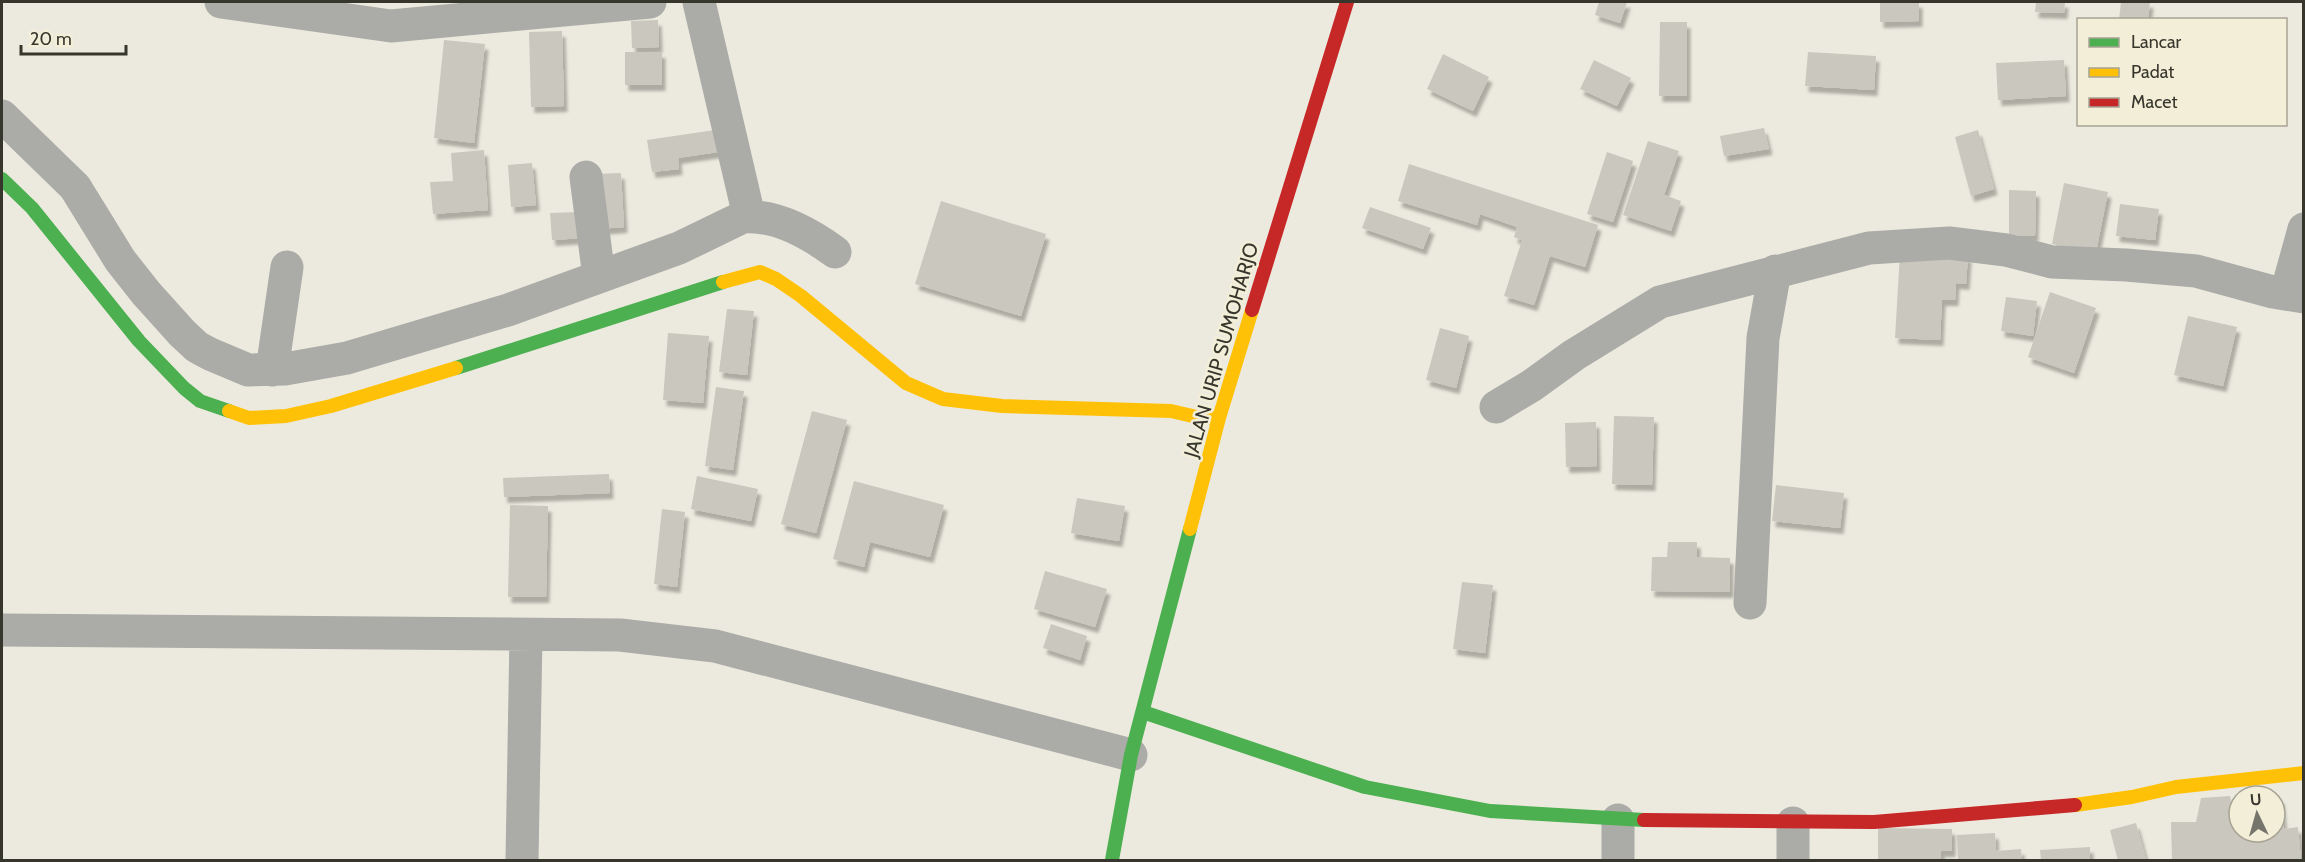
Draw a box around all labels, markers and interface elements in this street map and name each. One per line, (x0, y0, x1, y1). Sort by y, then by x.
scale bar (21, 18, 126, 56)
legend (2077, 18, 2287, 126)
text: 20 m (30, 28, 72, 50)
text: Lancar (2131, 31, 2182, 53)
text: Padat (2131, 61, 2174, 83)
text: Macet (2131, 91, 2177, 113)
street label: JALAN URIP SUMOHARJO (1179, 240, 1263, 461)
north arrow (2227, 784, 2287, 844)
text: U (2249, 790, 2262, 810)

